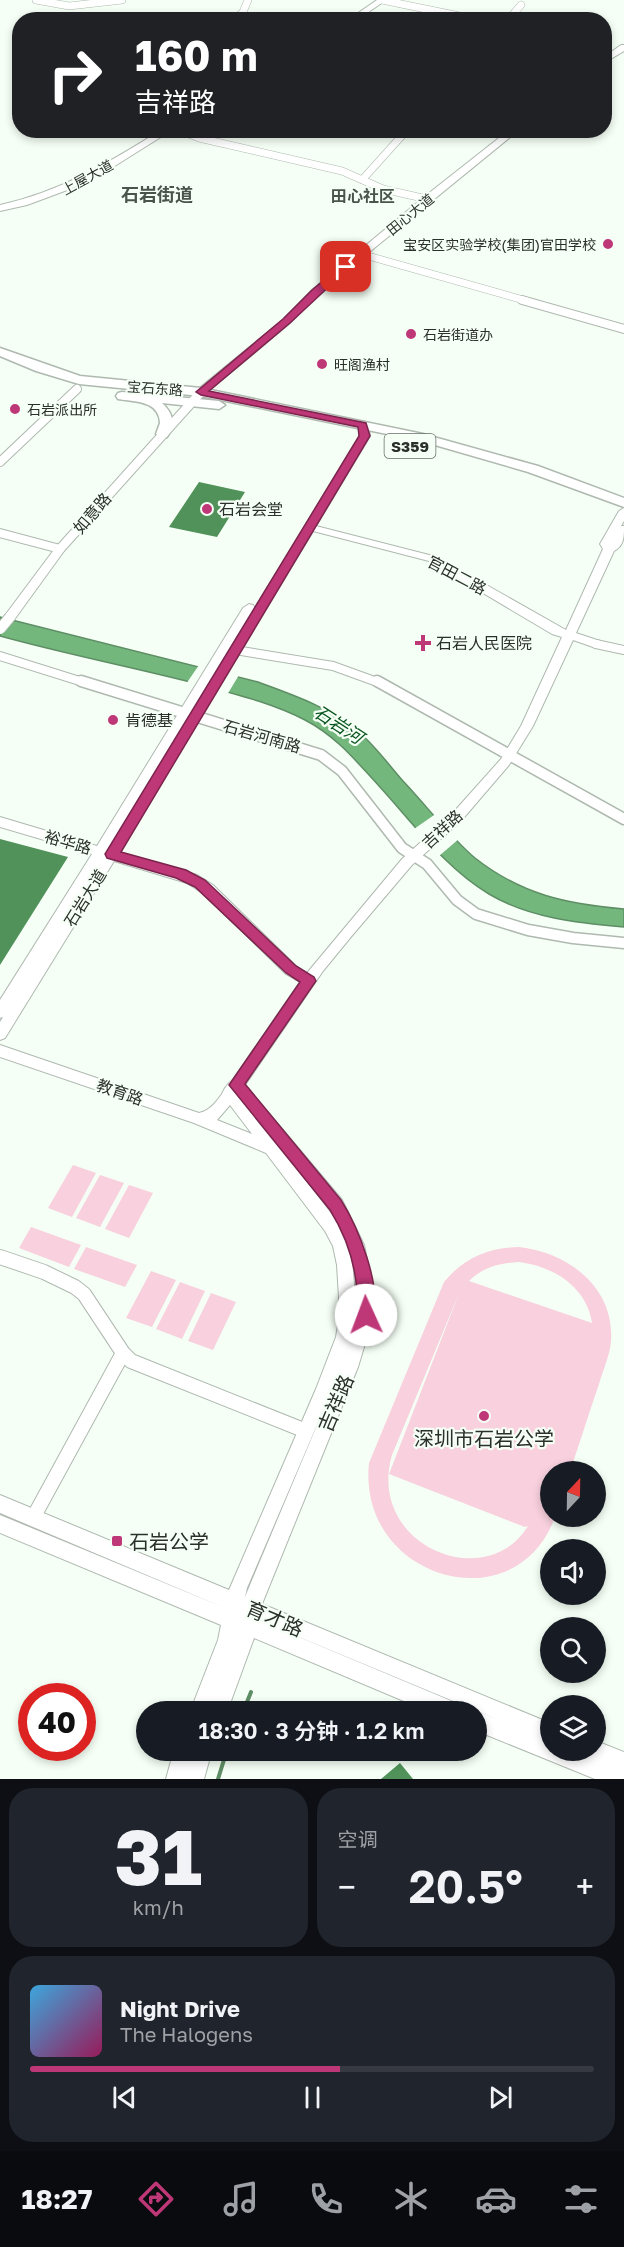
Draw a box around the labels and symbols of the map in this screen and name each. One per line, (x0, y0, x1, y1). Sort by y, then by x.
street label: 上屋大道 (58, 156, 116, 198)
district label: 石岩街道 (121, 183, 193, 205)
district label: 田心社区 (331, 186, 395, 206)
street label: 田心大道 (383, 190, 437, 238)
place label: 宝安区实验学校(集团)官田学校 (403, 236, 596, 253)
marker: 宝安区实验学校(集团)官田学校 (601, 237, 615, 251)
pin (320, 241, 371, 292)
place label: 石岩街道办 (423, 326, 493, 343)
marker: 石岩街道办 (404, 327, 418, 341)
place label: 旺阁渔村 (334, 356, 390, 373)
marker: 旺阁渔村 (315, 357, 329, 371)
street label: 宝石东路 (126, 378, 184, 398)
place label: 石岩派出所 (27, 401, 97, 418)
marker: 石岩派出所 (8, 402, 22, 416)
road number: S359 (384, 434, 436, 458)
street label: 如意路 (69, 488, 115, 538)
place label: 石岩会堂 (219, 499, 283, 519)
marker: 石岩会堂 (200, 502, 214, 516)
street label: 官田二路 (424, 551, 490, 599)
place label: 石岩人民医院 (436, 633, 532, 653)
marker: 石岩人民医院 (414, 634, 432, 652)
water label: 石岩河 (310, 700, 370, 750)
place label: 肯德基 (125, 710, 173, 730)
marker: 肯德基 (106, 713, 120, 727)
street label: 石岩河南路 (221, 715, 303, 757)
street label: 吉祥路 (418, 805, 466, 853)
street label: 裕华路 (42, 826, 94, 858)
street label: 石岩大道 (60, 866, 110, 930)
street label: 教育路 (94, 1075, 146, 1109)
position arrow (334, 1283, 398, 1347)
street label: 吉祥路 (312, 1371, 358, 1435)
marker: 深圳市石岩公学 (477, 1409, 491, 1423)
place label: 深圳市石岩公学 (414, 1426, 554, 1450)
north arrow (540, 1461, 606, 1527)
place label: 石岩公学 (129, 1529, 209, 1553)
marker: 石岩公学 (110, 1534, 124, 1548)
street label: 育才路 (243, 1595, 307, 1641)
speed limit sign: 40 (18, 1683, 96, 1761)

